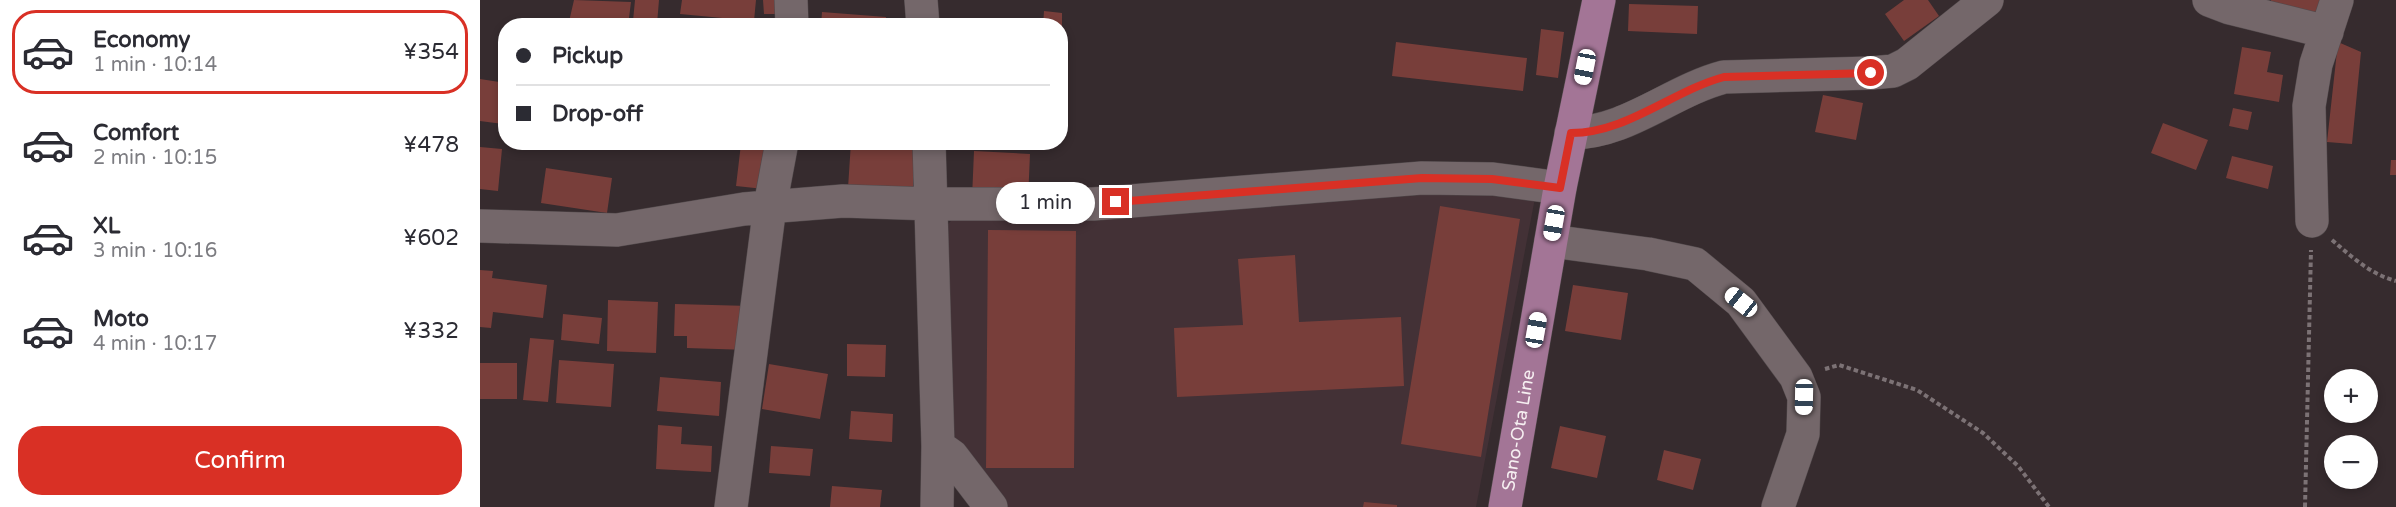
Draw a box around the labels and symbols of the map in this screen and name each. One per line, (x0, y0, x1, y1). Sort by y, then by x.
car (1573, 48, 1597, 86)
route start (1857, 59, 1884, 86)
callout: 1 min (996, 181, 1095, 223)
route end (1102, 188, 1129, 215)
car (1542, 204, 1566, 242)
car (1721, 284, 1761, 320)
car (1524, 311, 1548, 349)
street label: Sano-Ota Line (1497, 368, 1540, 493)
car (1795, 379, 1813, 415)

